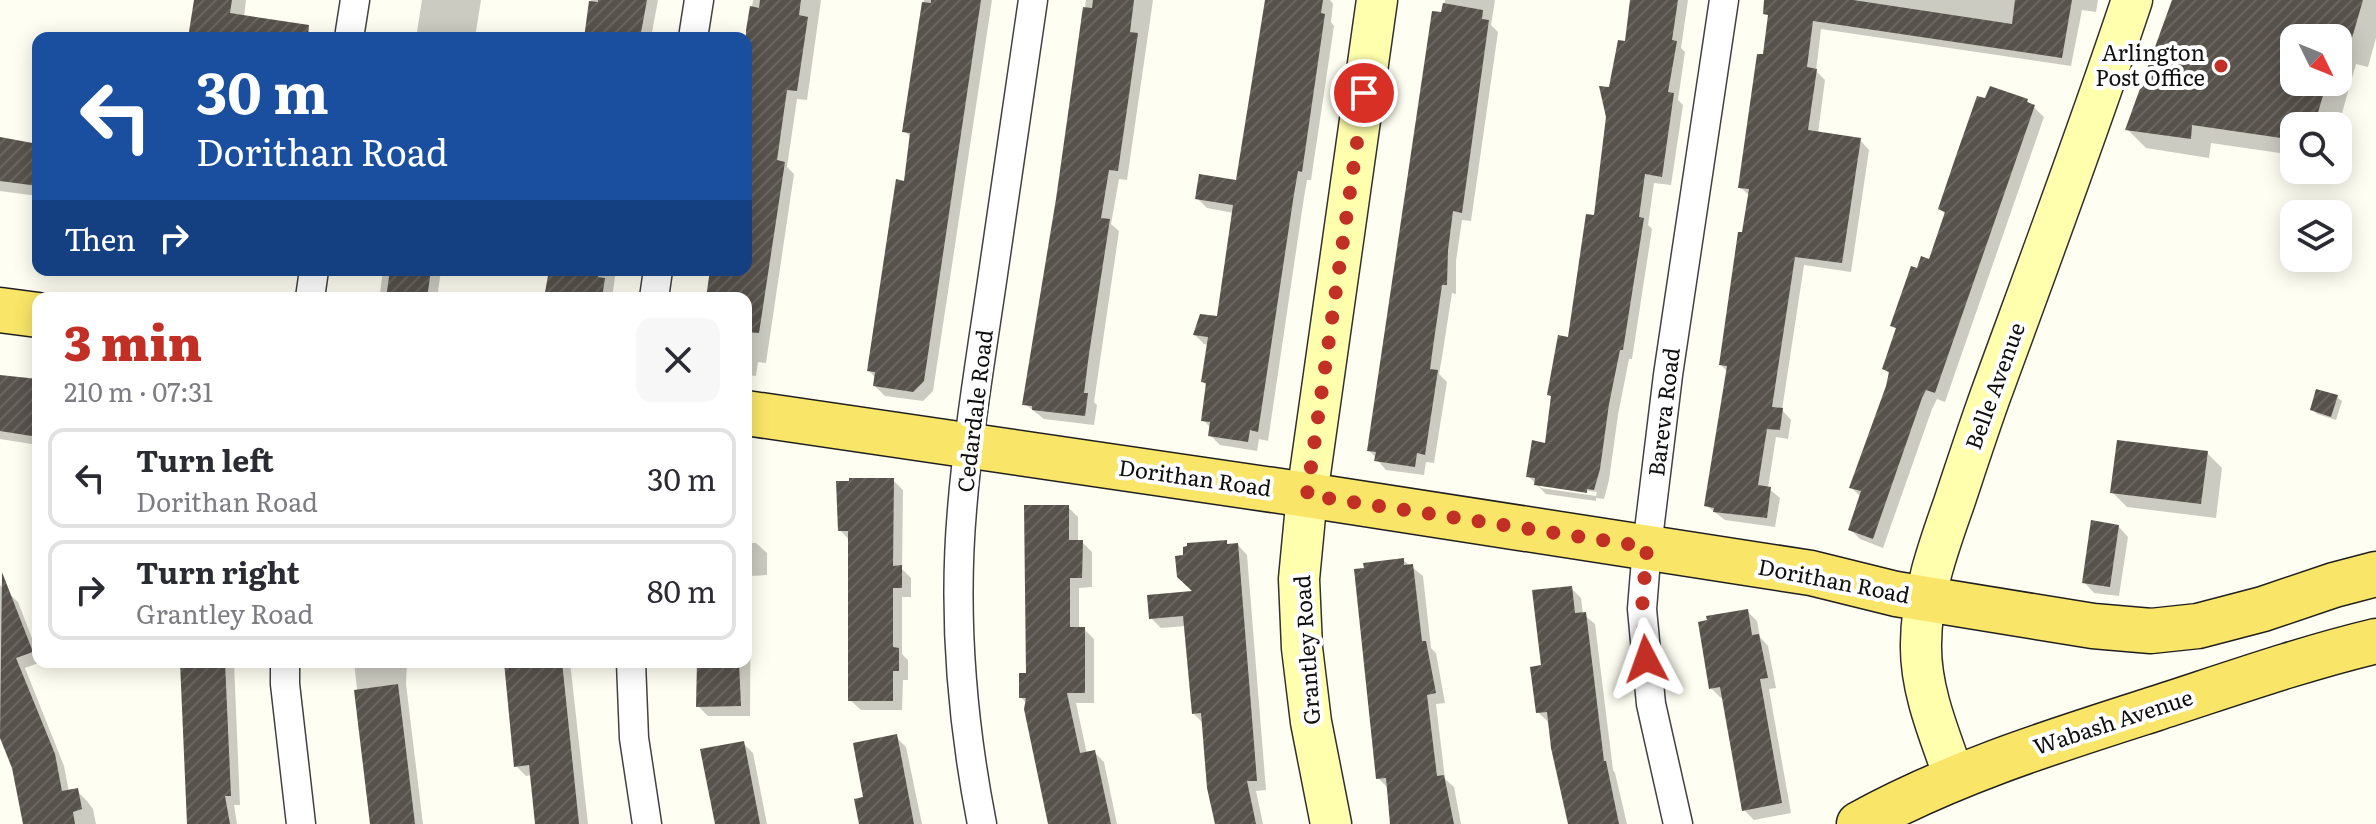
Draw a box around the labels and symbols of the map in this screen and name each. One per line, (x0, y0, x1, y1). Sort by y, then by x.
north arrow (2280, 24, 2352, 96)
place label: Arlington Post Office (2095, 35, 2205, 93)
marker: Arlington Post Office (2212, 57, 2230, 75)
pin (1330, 59, 1398, 127)
street label: Belle Avenue (1955, 317, 2032, 454)
street label: Cedardale Road (947, 328, 1000, 494)
street label: Bareva Road (1638, 345, 1687, 478)
street label: Dorithan Road (1117, 449, 1274, 504)
street label: Dorithan Road (1756, 549, 1913, 610)
street label: Grantley Road (1284, 574, 1327, 726)
position arrow (1604, 617, 1688, 701)
street label: Wabash Avenue (2028, 679, 2197, 762)

